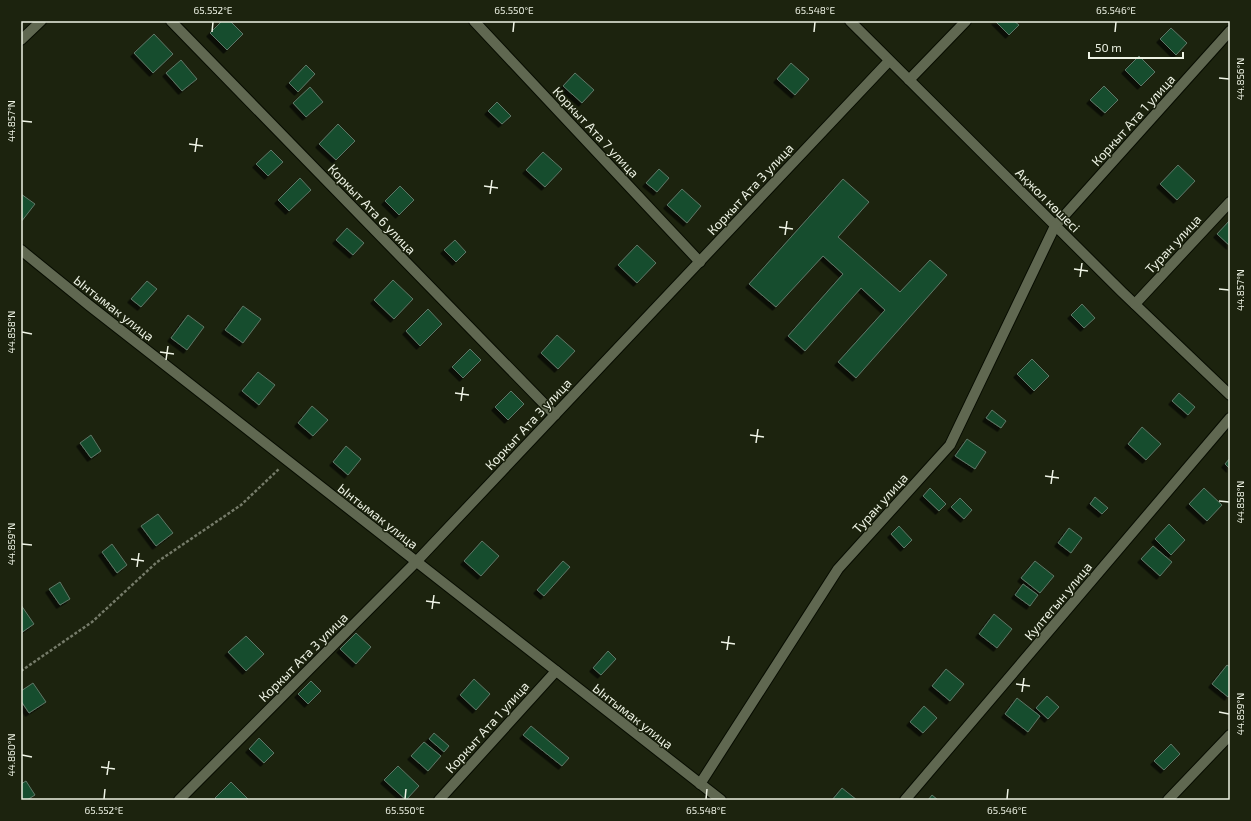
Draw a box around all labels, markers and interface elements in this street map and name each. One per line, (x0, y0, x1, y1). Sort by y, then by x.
text: 65.552°E (194, 4, 233, 16)
text: 65.550°E (494, 4, 534, 16)
text: 65.548°E (795, 4, 835, 16)
text: 65.546°E (1096, 4, 1136, 16)
scale bar (1089, 34, 1183, 60)
text: 50 m (1095, 40, 1122, 54)
text: 44.856°N (1234, 58, 1246, 100)
street label: Коркыт Ата 1 улица (1088, 71, 1178, 169)
street label: Коркыт Ата 7 улица (550, 83, 642, 181)
text: 44.857°N (5, 100, 17, 142)
street label: Коркыт Ата 3 улица (703, 140, 797, 238)
street label: Коркыт Ата 6 улица (325, 160, 419, 258)
street label: Ақжол көшесі (1012, 164, 1084, 236)
street label: Туран улица (1142, 211, 1204, 277)
text: 44.857°N (1234, 269, 1246, 311)
street label: Ынтымак улица (71, 272, 157, 344)
text: 44.858°N (5, 311, 17, 353)
street label: Коркыт Ата 3 улица (481, 375, 575, 473)
street label: Туран улица (849, 470, 911, 536)
street label: Ынтымак улица (335, 480, 421, 552)
text: 44.858°N (1234, 481, 1246, 523)
text: 44.859°N (5, 523, 17, 565)
street label: Култегын улица (1021, 559, 1095, 643)
street label: Коркыт Ата 3 улица (255, 609, 351, 705)
street label: Коркыт Ата 1 улица (442, 678, 532, 776)
street label: Ынтымак улица (590, 680, 676, 752)
text: 44.859°N (1234, 693, 1246, 735)
text: 44.860°N (5, 733, 17, 777)
text: 65.552°E (85, 804, 124, 816)
text: 65.550°E (385, 804, 425, 816)
text: 65.548°E (686, 804, 726, 816)
text: 65.546°E (987, 804, 1027, 816)

